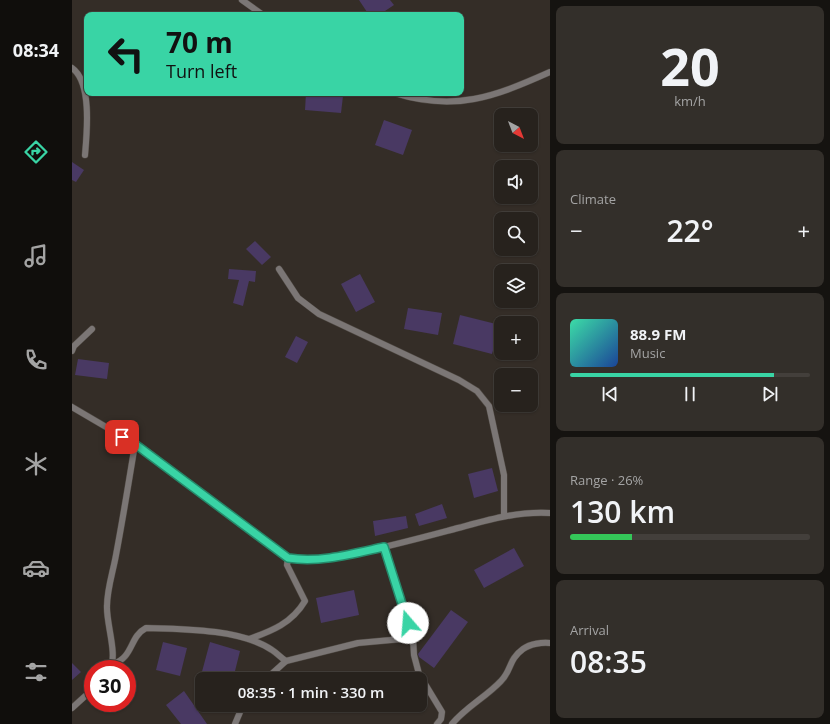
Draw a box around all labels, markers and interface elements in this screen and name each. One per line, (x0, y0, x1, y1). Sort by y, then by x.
text: 70 m (166, 23, 233, 61)
icon: left (100, 28, 152, 80)
text: 20 (660, 30, 720, 101)
text: 08:34 (13, 38, 59, 62)
text: Turn left (166, 59, 237, 83)
text: km/h (674, 92, 706, 110)
north arrow (494, 108, 538, 152)
map controls (494, 108, 538, 412)
icon: directions (22, 138, 50, 166)
button: sound (494, 160, 538, 204)
text: Climate (570, 190, 616, 208)
text: 22° (666, 210, 714, 251)
button: search (494, 212, 538, 256)
text: − (570, 215, 583, 245)
text: + (797, 215, 810, 245)
icon: music (22, 242, 50, 270)
button: layers (494, 264, 538, 308)
button: + (494, 316, 538, 360)
text: 88.9 FM (630, 324, 686, 344)
text: Music (630, 344, 665, 362)
icon: phone (22, 346, 50, 374)
button: − (494, 368, 538, 412)
icon: previous (599, 383, 621, 405)
icon: pause (679, 383, 701, 405)
icon: next (759, 383, 781, 405)
pin (105, 420, 139, 454)
icon: arrive (111, 426, 133, 448)
icon: climate (22, 450, 50, 478)
text: Range · 26% (570, 471, 643, 489)
text: 130 km (570, 491, 675, 532)
icon: car (22, 554, 50, 582)
position arrow (387, 602, 429, 644)
text: Arrival (570, 621, 609, 639)
text: 08:35 (570, 641, 647, 682)
icon: filters (22, 658, 50, 686)
speed limit sign: 30 (84, 660, 136, 712)
text: 08:35 · 1 min · 330 m (238, 682, 384, 702)

